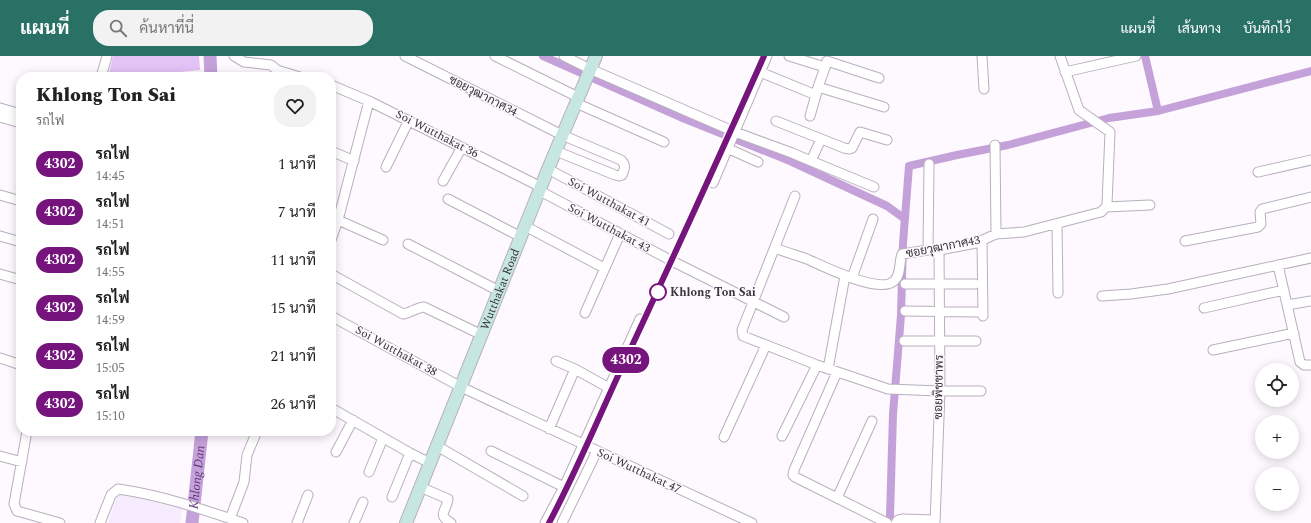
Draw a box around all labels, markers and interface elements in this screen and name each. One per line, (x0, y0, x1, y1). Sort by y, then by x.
search box (93, 10, 373, 46)
text: แผนที่ (20, 14, 69, 43)
icon: search (107, 17, 129, 39)
text: ค้นหาที่นี่ (139, 17, 194, 40)
text: แผนที่ (1120, 18, 1155, 39)
text: เส้นทาง (1177, 18, 1221, 39)
text: บันทึกไว้ (1243, 18, 1291, 39)
street label: ซอยวุฒากาศ34 (445, 70, 521, 122)
text: Khlong Ton Sai (36, 81, 176, 110)
button: heart (274, 85, 316, 127)
street label: Soi Wutthakat 36 (392, 105, 482, 163)
text: รถไฟ (36, 111, 64, 131)
text: รถไฟ (95, 143, 130, 166)
text: 4302 (44, 153, 75, 174)
text: 1 นาที (278, 153, 316, 176)
text: 14:45 (95, 166, 125, 186)
street label: Soi Wutthakat 41 (564, 172, 654, 232)
text: รถไฟ (95, 191, 130, 214)
street label: Soi Wutthakat 43 (564, 198, 654, 258)
text: 4302 (44, 201, 75, 222)
text: 7 นาที (278, 201, 316, 224)
text: 14:51 (95, 214, 125, 234)
street label: ซอยวุฒากาศ43 (904, 230, 982, 264)
text: รถไฟ (95, 239, 130, 262)
street label: Wutthakat Road (475, 245, 525, 333)
text: 4302 (44, 249, 75, 270)
text: 11 นาที (271, 249, 316, 272)
text: 14:55 (95, 262, 125, 282)
marker: Khlong Ton Sai (649, 283, 667, 301)
place label: Khlong Ton Sai (670, 283, 756, 302)
text: รถไฟ (95, 287, 130, 310)
text: 4302 (44, 297, 75, 318)
text: 15 นาที (271, 297, 316, 320)
text: 14:59 (95, 310, 125, 330)
street label: Soi Wutthakat 38 (352, 321, 440, 381)
text: รถไฟ (95, 335, 130, 358)
text: 4302 (44, 345, 75, 366)
text: 21 นาที (271, 345, 316, 368)
line badge: 4302 (598, 347, 654, 373)
text: 4302 (610, 349, 642, 370)
street label: ซอยพิชชาพร (929, 354, 949, 420)
text: 15:05 (95, 358, 125, 378)
map controls (1255, 363, 1299, 511)
button: locate (1255, 363, 1299, 407)
text: รถไฟ (95, 383, 130, 406)
text: 4302 (44, 393, 75, 414)
text: 26 นาที (271, 393, 316, 416)
text: 15:10 (95, 406, 125, 426)
button: + (1255, 415, 1299, 459)
street label: Soi Wutthakat 47 (594, 443, 684, 499)
water label: Khlong Dan (184, 444, 210, 510)
button: − (1255, 467, 1299, 511)

